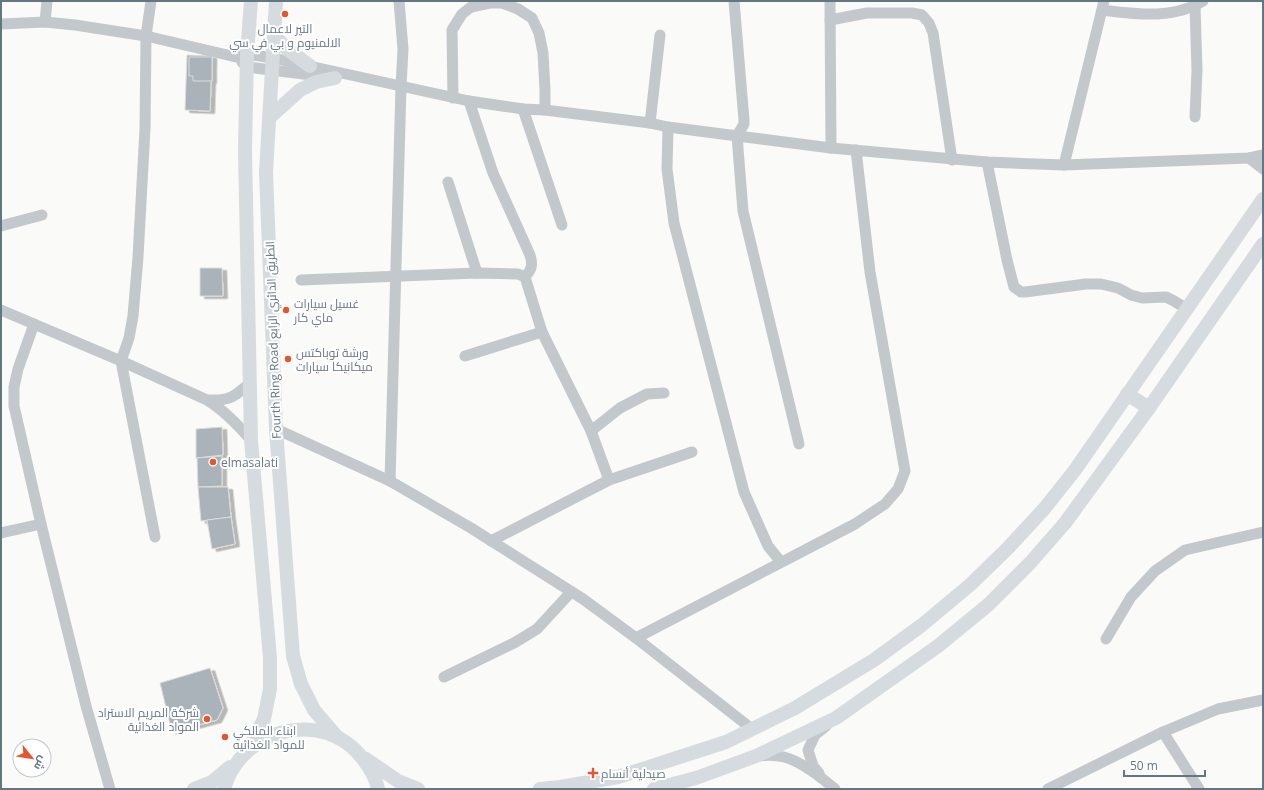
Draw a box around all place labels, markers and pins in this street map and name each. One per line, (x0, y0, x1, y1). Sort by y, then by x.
marker: التير لاعمال الالمنيوم و بي في سي (280, 9, 290, 19)
place label: التير لاعمال الالمنيوم و بي في سي (229, 20, 341, 53)
place label: غسيل سيارات ماي كار (293, 295, 359, 328)
marker: غسيل سيارات ماي كار (281, 305, 291, 315)
place label: ورشة توباكتس ميكانيكا سيارات (296, 344, 373, 375)
marker: ورشة توباكتس ميكانيكا سيارات (283, 354, 293, 364)
place label: elmasalati (221, 454, 278, 471)
marker: elmasalati (208, 457, 218, 467)
place label: شركة المريم الاستراد المواد الغذائية (98, 704, 199, 735)
marker: شركة المريم الاستراد المواد الغذائية (202, 714, 212, 724)
place label: ابناء المالكي للمواد الغذائيه (233, 722, 305, 753)
marker: ابناء المالكي للمواد الغذائيه (220, 732, 230, 742)
place label: صيدلية أنسام (601, 765, 665, 782)
marker: صيدلية أنسام (588, 768, 598, 778)

